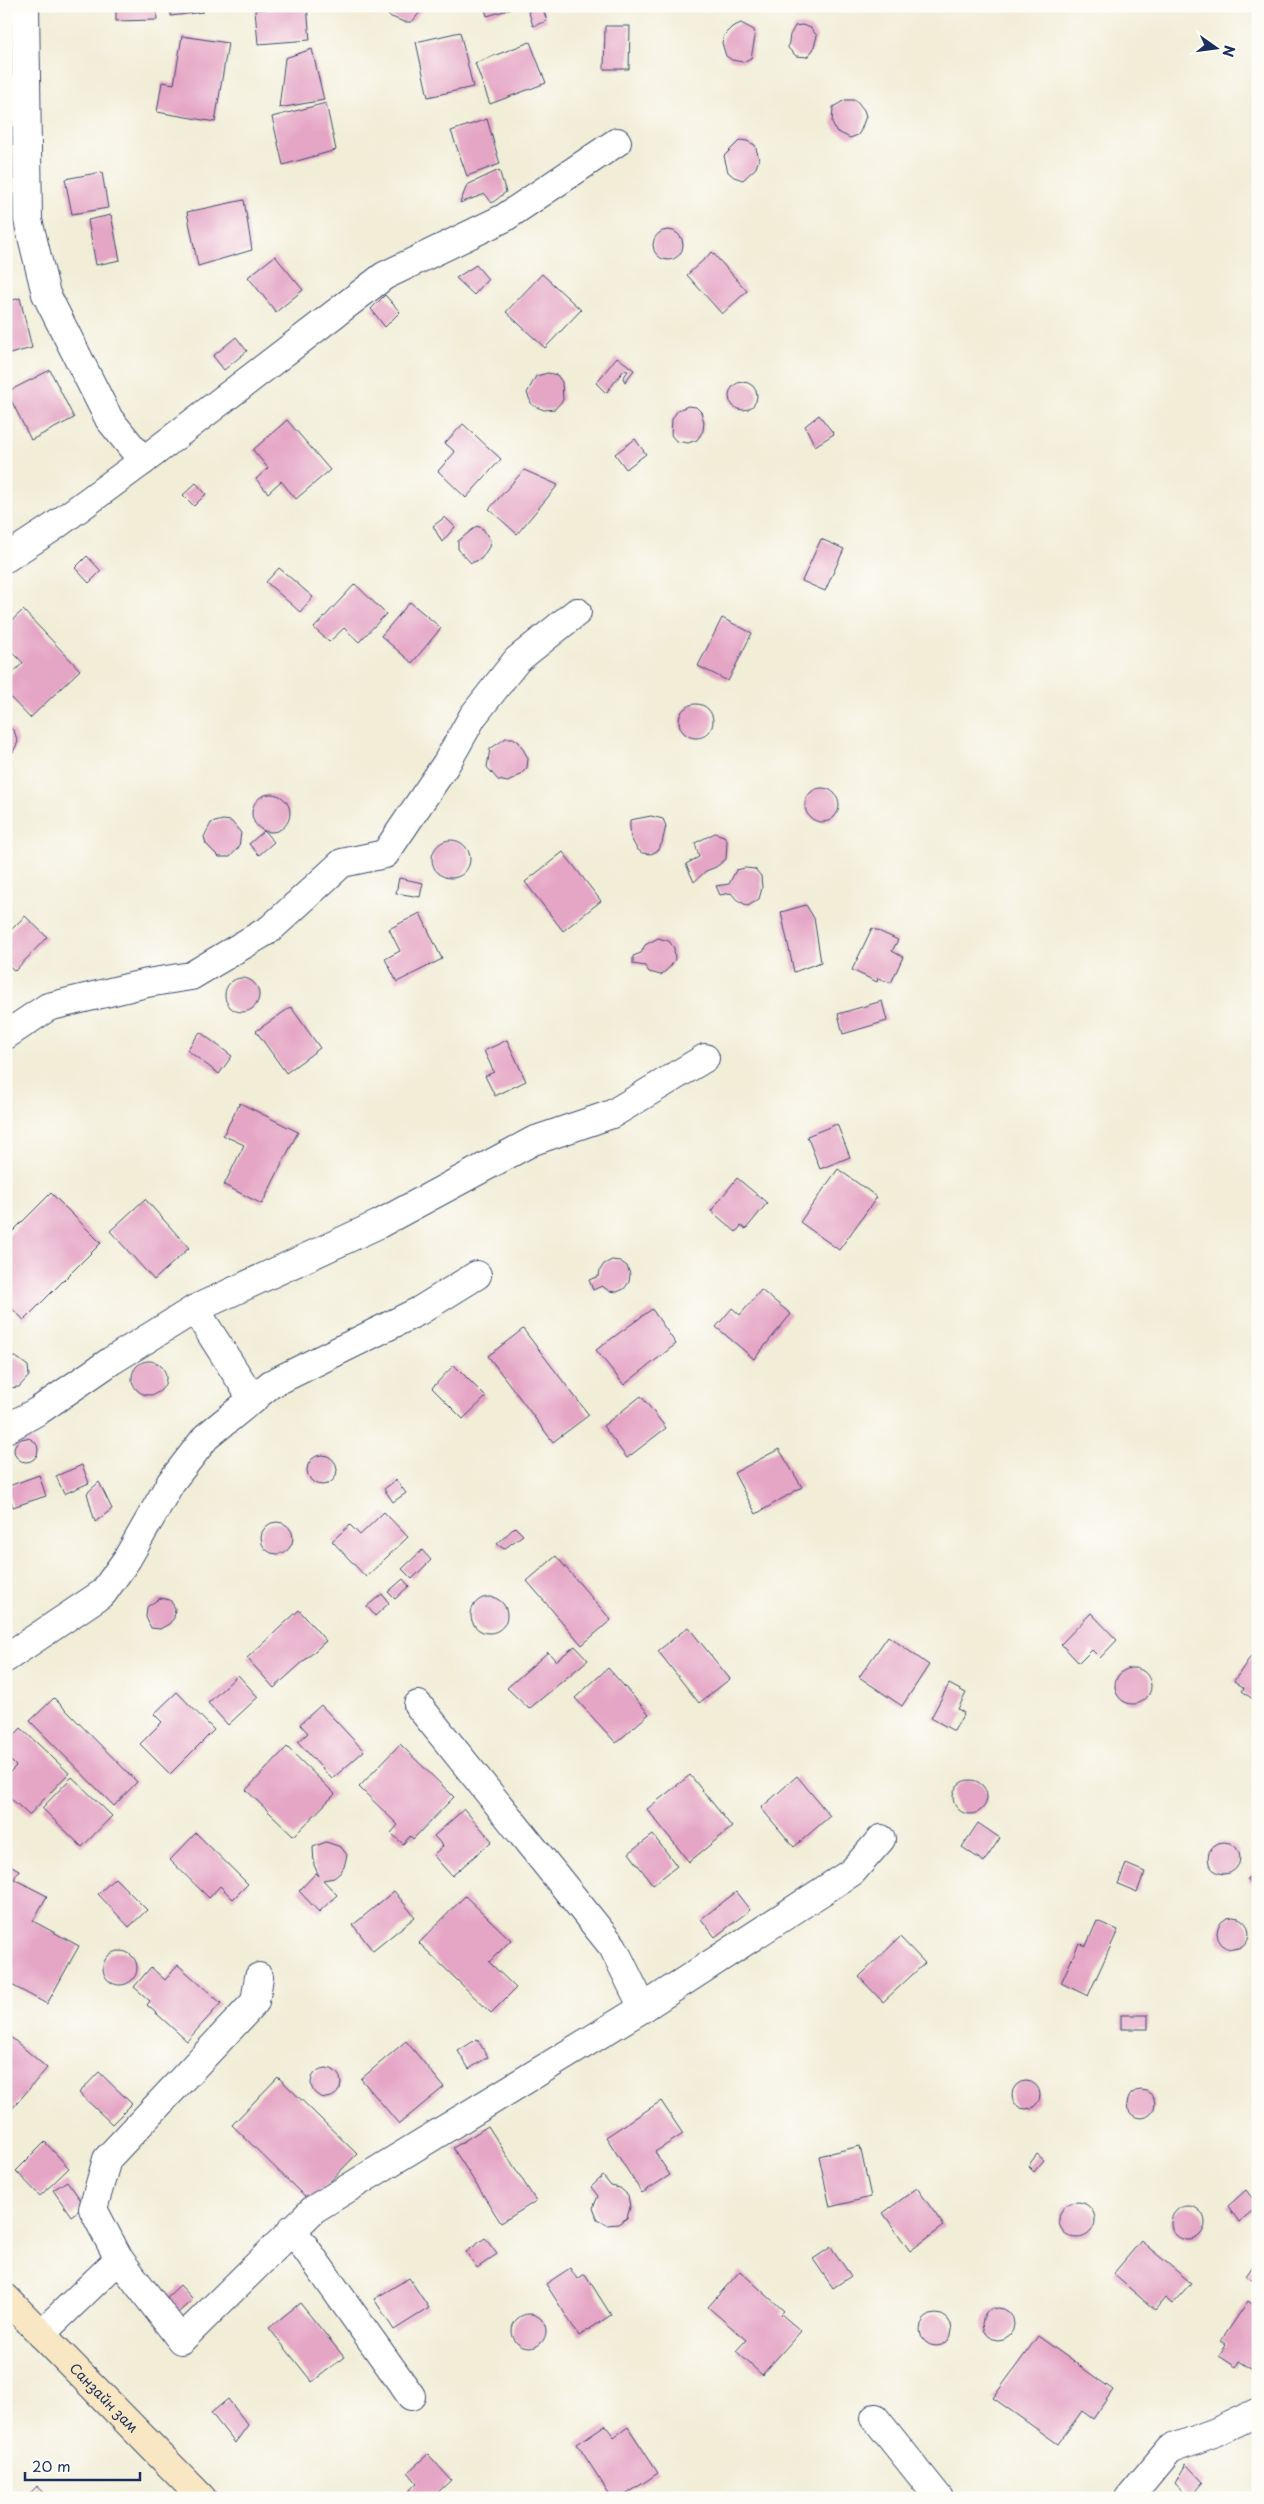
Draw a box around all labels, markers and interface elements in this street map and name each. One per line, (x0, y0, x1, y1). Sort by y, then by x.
north arrow (1192, 22, 1242, 72)
text: N (1218, 43, 1241, 59)
street label: Санзайн зам (65, 2358, 144, 2438)
scale bar (25, 2449, 140, 2481)
text: 20 m (32, 2454, 71, 2477)

